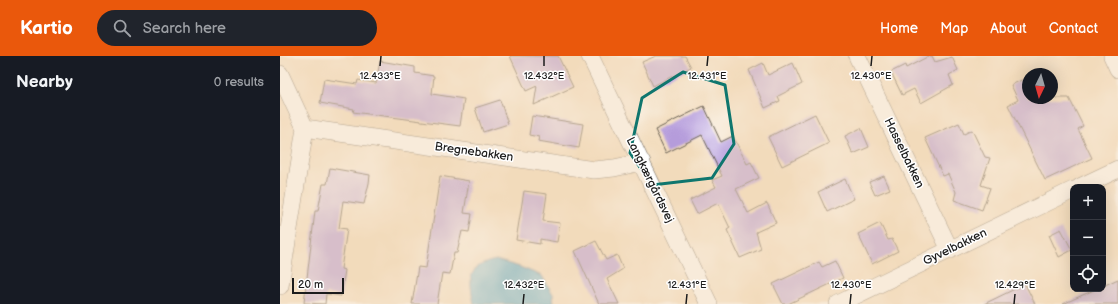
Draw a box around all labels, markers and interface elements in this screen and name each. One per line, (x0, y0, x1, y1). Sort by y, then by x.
search box (97, 10, 377, 46)
text: Kartio (20, 17, 73, 40)
icon: search (111, 17, 133, 39)
text: Search here (143, 19, 226, 38)
text: Home (880, 20, 918, 37)
text: Map (940, 20, 968, 37)
text: About (990, 20, 1027, 37)
text: Contact (1049, 20, 1098, 37)
north arrow (1022, 68, 1058, 104)
text: 12.433°E (359, 70, 401, 82)
text: 12.432°E (524, 70, 565, 82)
text: 12.431°E (687, 70, 727, 82)
text: 12.430°E (850, 70, 892, 82)
text: Nearby (16, 72, 73, 92)
text: 0 results (214, 74, 264, 90)
street label: Hasselbakken (881, 115, 928, 191)
street label: Langkærgårdsvej (623, 135, 677, 225)
street label: Bregnebakken (434, 139, 514, 165)
map controls (1070, 184, 1106, 292)
button: + (1070, 184, 1106, 220)
button: − (1070, 220, 1106, 256)
street label: Gyvelbakken (921, 225, 989, 269)
button: locate (1070, 256, 1106, 292)
scale bar (292, 276, 344, 295)
text: 20 m (298, 278, 323, 291)
text: 12.432°E (504, 279, 545, 291)
text: 12.431°E (667, 279, 707, 291)
text: 12.430°E (830, 279, 872, 291)
text: 12.429°E (995, 279, 1036, 291)

